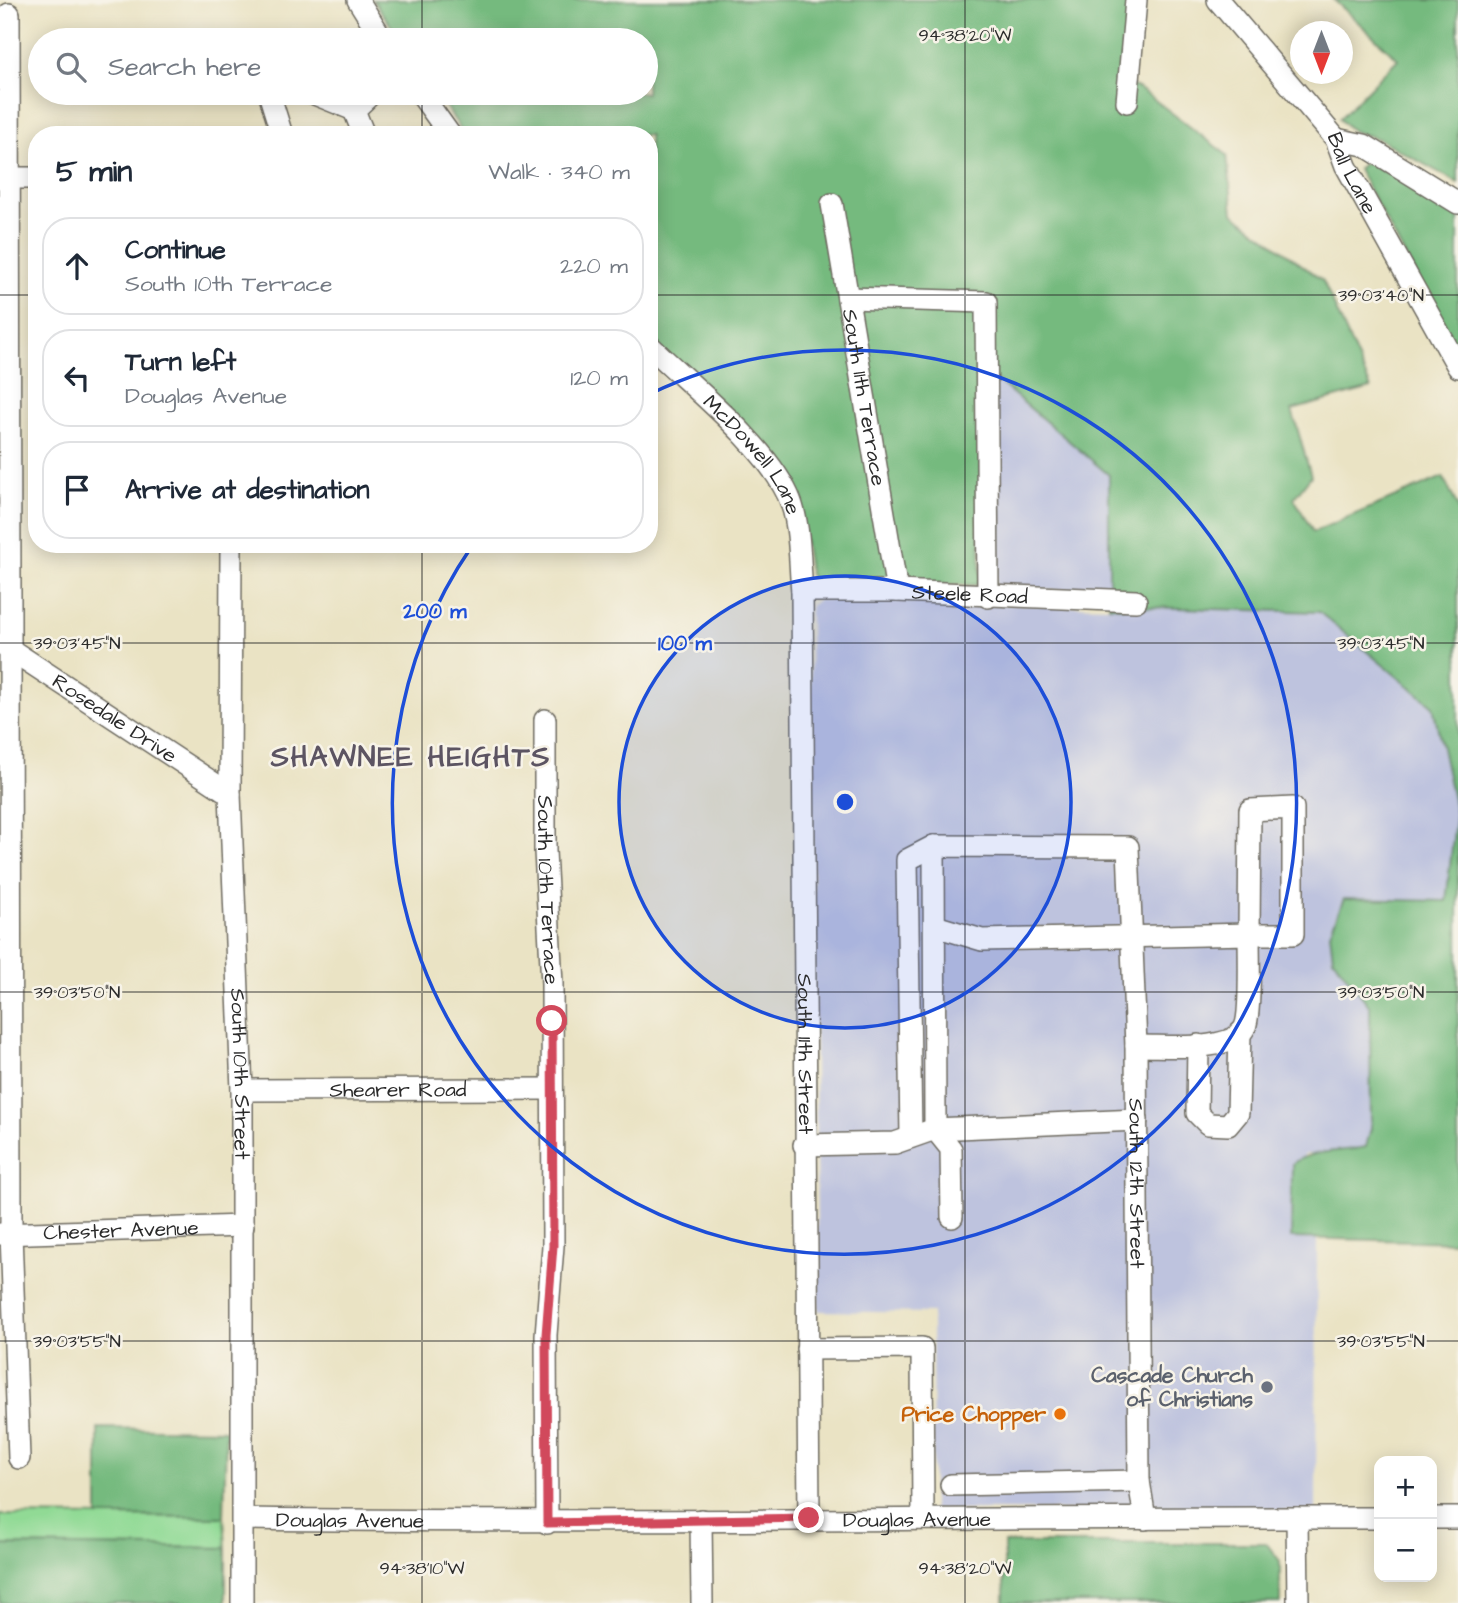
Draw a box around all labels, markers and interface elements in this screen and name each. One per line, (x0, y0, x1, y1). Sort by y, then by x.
north arrow (1290, 21, 1353, 84)
text: 94°38'20"W (918, 23, 1012, 48)
search box (28, 28, 658, 105)
icon: search (52, 48, 90, 86)
text: Search here (108, 49, 261, 85)
street label: Ball Lane (1320, 128, 1384, 219)
text: 5 min (56, 151, 132, 193)
text: Walk · 340 m (488, 156, 630, 188)
text: Continue (125, 232, 226, 268)
icon: ahead (58, 247, 96, 285)
text: 220 m (560, 250, 628, 282)
text: South 10th Terrace (125, 268, 333, 300)
text: 39°03'40"N (1338, 283, 1424, 308)
street label: South 11th Terrace (835, 307, 893, 488)
text: Turn left (125, 344, 236, 380)
icon: left (58, 359, 96, 397)
text: 120 m (570, 362, 628, 394)
text: Douglas Avenue (125, 380, 287, 412)
street label: McDowell Lane (696, 388, 808, 518)
icon: arrive (58, 471, 96, 509)
text: Arrive at destination (125, 472, 370, 508)
street label: Steele Road (911, 578, 1029, 611)
text: 200 m (402, 597, 467, 626)
text: 100 m (658, 629, 713, 658)
text: 39°03'45"N (33, 631, 121, 656)
text: 39°03'45"N (1337, 631, 1425, 656)
street label: Rosedale Drive (46, 667, 183, 770)
district label: SHAWNEE HEIGHTS (270, 738, 551, 777)
centre of rings (833, 790, 857, 814)
street label: South 10th Terrace (530, 795, 566, 985)
street label: South 11th Street (790, 973, 820, 1135)
text: 39°03'50"N (34, 980, 120, 1005)
text: 39°03'50"N (1338, 980, 1424, 1005)
street label: South 10th Street (223, 988, 256, 1160)
route start (536, 1005, 567, 1036)
street label: Shearer Road (329, 1075, 467, 1105)
street label: South 12th Street (1121, 1098, 1152, 1269)
street label: Chester Avenue (43, 1213, 199, 1248)
text: 39°03'55"N (33, 1329, 121, 1354)
text: 39°03'55"N (1337, 1329, 1425, 1354)
place label: Cascade Church of Christians (1091, 1361, 1254, 1414)
marker: Cascade Church of Christians (1259, 1379, 1275, 1395)
place label: Price Chopper (901, 1400, 1046, 1430)
marker: Price Chopper (1052, 1406, 1068, 1422)
map controls (1374, 1456, 1437, 1582)
button: + (1374, 1456, 1437, 1519)
route end (793, 1502, 824, 1533)
street label: Douglas Avenue (276, 1505, 424, 1537)
street label: Douglas Avenue (843, 1505, 991, 1537)
button: − (1374, 1519, 1437, 1582)
text: 94°38'10"W (379, 1556, 465, 1581)
text: 94°38'20"W (918, 1556, 1012, 1581)

